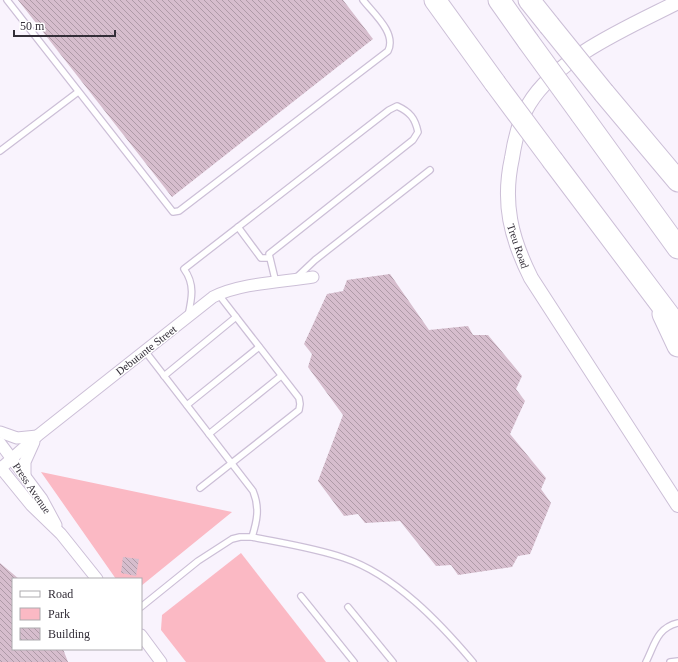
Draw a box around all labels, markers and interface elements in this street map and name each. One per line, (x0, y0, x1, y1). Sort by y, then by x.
scale bar (14, 12, 115, 38)
text: 50 m (20, 19, 45, 33)
street label: Treu Road (505, 222, 531, 270)
street label: Debutante Street (113, 323, 179, 377)
street label: Press Avenue (11, 460, 53, 516)
legend (12, 578, 142, 650)
text: Road (48, 587, 73, 601)
text: Park (48, 607, 70, 621)
text: Building (48, 627, 90, 641)

